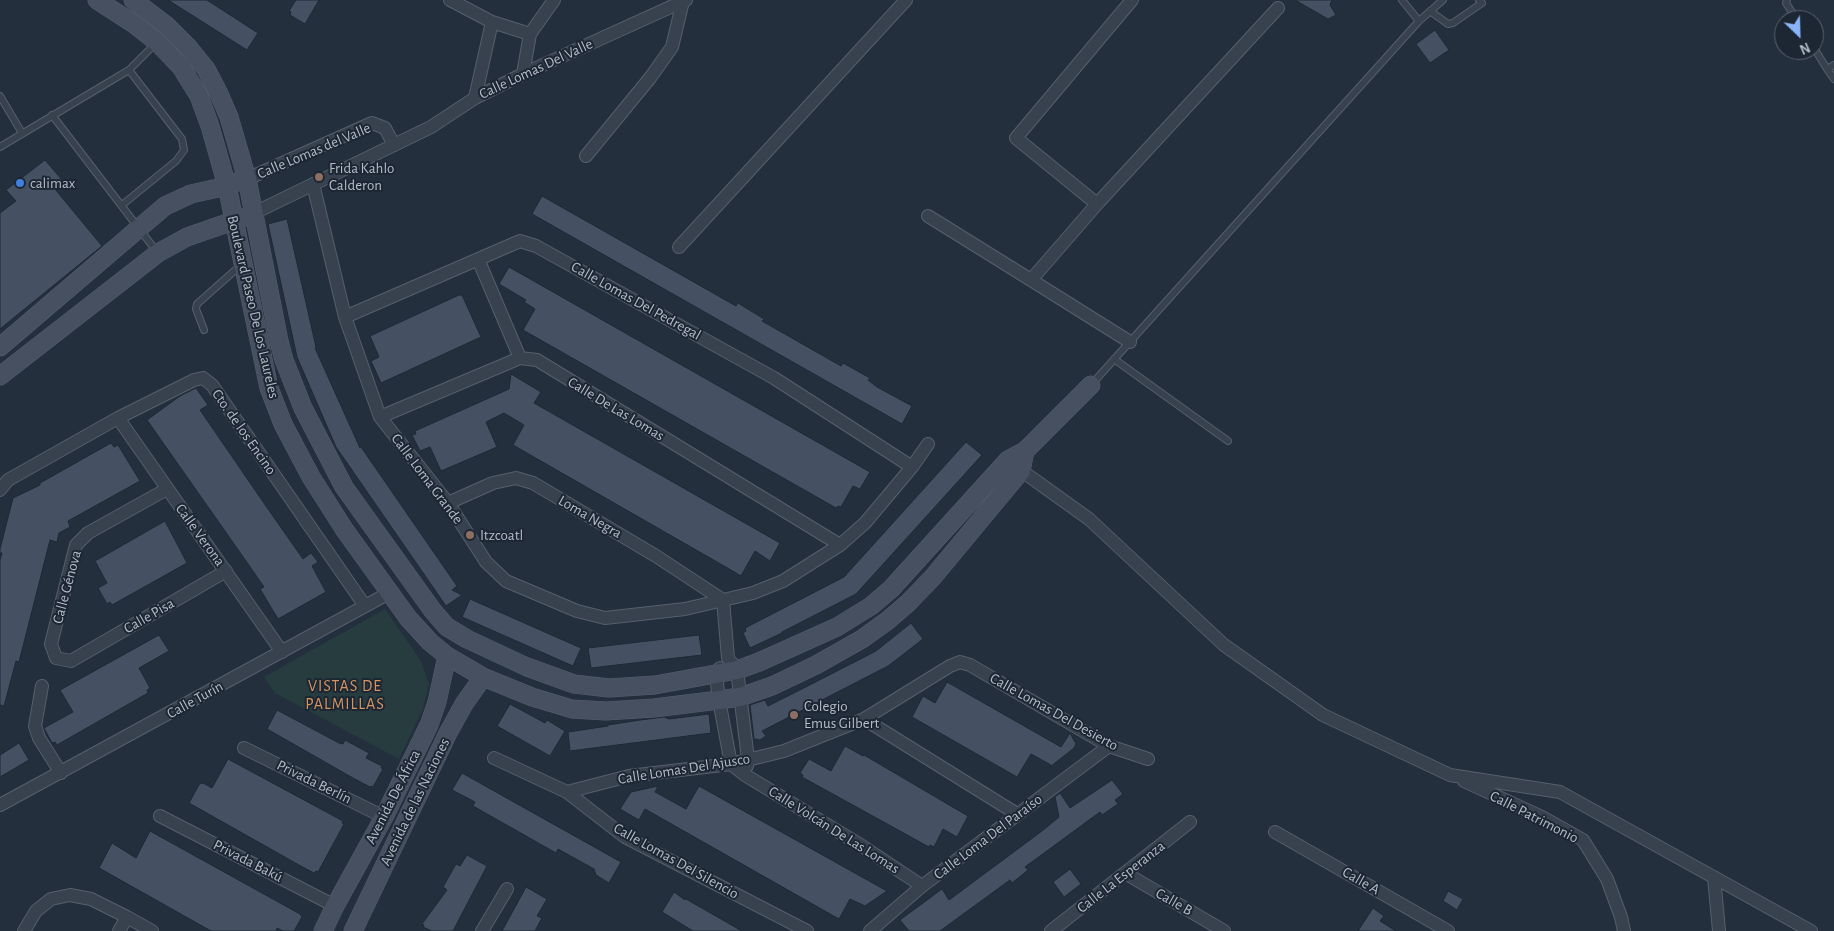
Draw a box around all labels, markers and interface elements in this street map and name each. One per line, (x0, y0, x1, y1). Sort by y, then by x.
north arrow (1774, 10, 1824, 60)
street label: Calle Lomas Del Valle (476, 35, 596, 103)
text: N (1797, 39, 1812, 56)
street label: Calle Lomas del Valle (255, 119, 373, 183)
place label: Frida Kahlo Calderon (329, 159, 394, 194)
marker: Frida Kahlo Calderon (313, 171, 325, 183)
place label: calimax (30, 174, 75, 192)
marker: calimax (14, 177, 26, 189)
street label: Boulevard Paseo De Los Laureles (223, 214, 283, 400)
street label: Calle Lomas Del Pedregal (568, 258, 704, 344)
street label: Calle De Las Lomas (564, 373, 668, 445)
street label: Cto. de los Encino (208, 386, 280, 478)
street label: Calle Loma Grande (387, 430, 467, 528)
street label: Loma Negra (555, 492, 625, 542)
street label: Calle Verona (171, 500, 229, 570)
place label: Itzcoatl (480, 526, 523, 544)
marker: Itzcoatl (464, 529, 476, 541)
street label: Calle Génova (49, 548, 85, 626)
street label: Calle Pisa (120, 594, 178, 638)
street label: Calle Lomas Del Desierto (987, 669, 1121, 755)
district label: VISTAS DE PALMILLAS (304, 676, 386, 714)
street label: Calle Turín (164, 677, 226, 723)
place label: Colegio Emus Gilbert (804, 697, 879, 732)
marker: Colegio Emus Gilbert (788, 709, 800, 721)
street label: Avenida de las Naciones (376, 735, 454, 869)
street label: Avenida De África (362, 747, 424, 847)
street label: Calle Lomas Del Ajusco (617, 750, 751, 788)
street label: Privada Berlín (274, 756, 354, 808)
street label: Calle Volcán De Las Lomas (765, 782, 903, 878)
street label: Calle Patrimonio (1487, 787, 1581, 847)
street label: Calle Loma Del Paraíso (930, 790, 1046, 884)
street label: Calle Lomas Del Silencio (610, 819, 742, 903)
street label: Privada Bakú (210, 836, 286, 886)
street label: Calle La Esperanza (1073, 837, 1169, 917)
street label: Calle A (1339, 863, 1383, 899)
street label: Calle B (1152, 884, 1196, 920)

